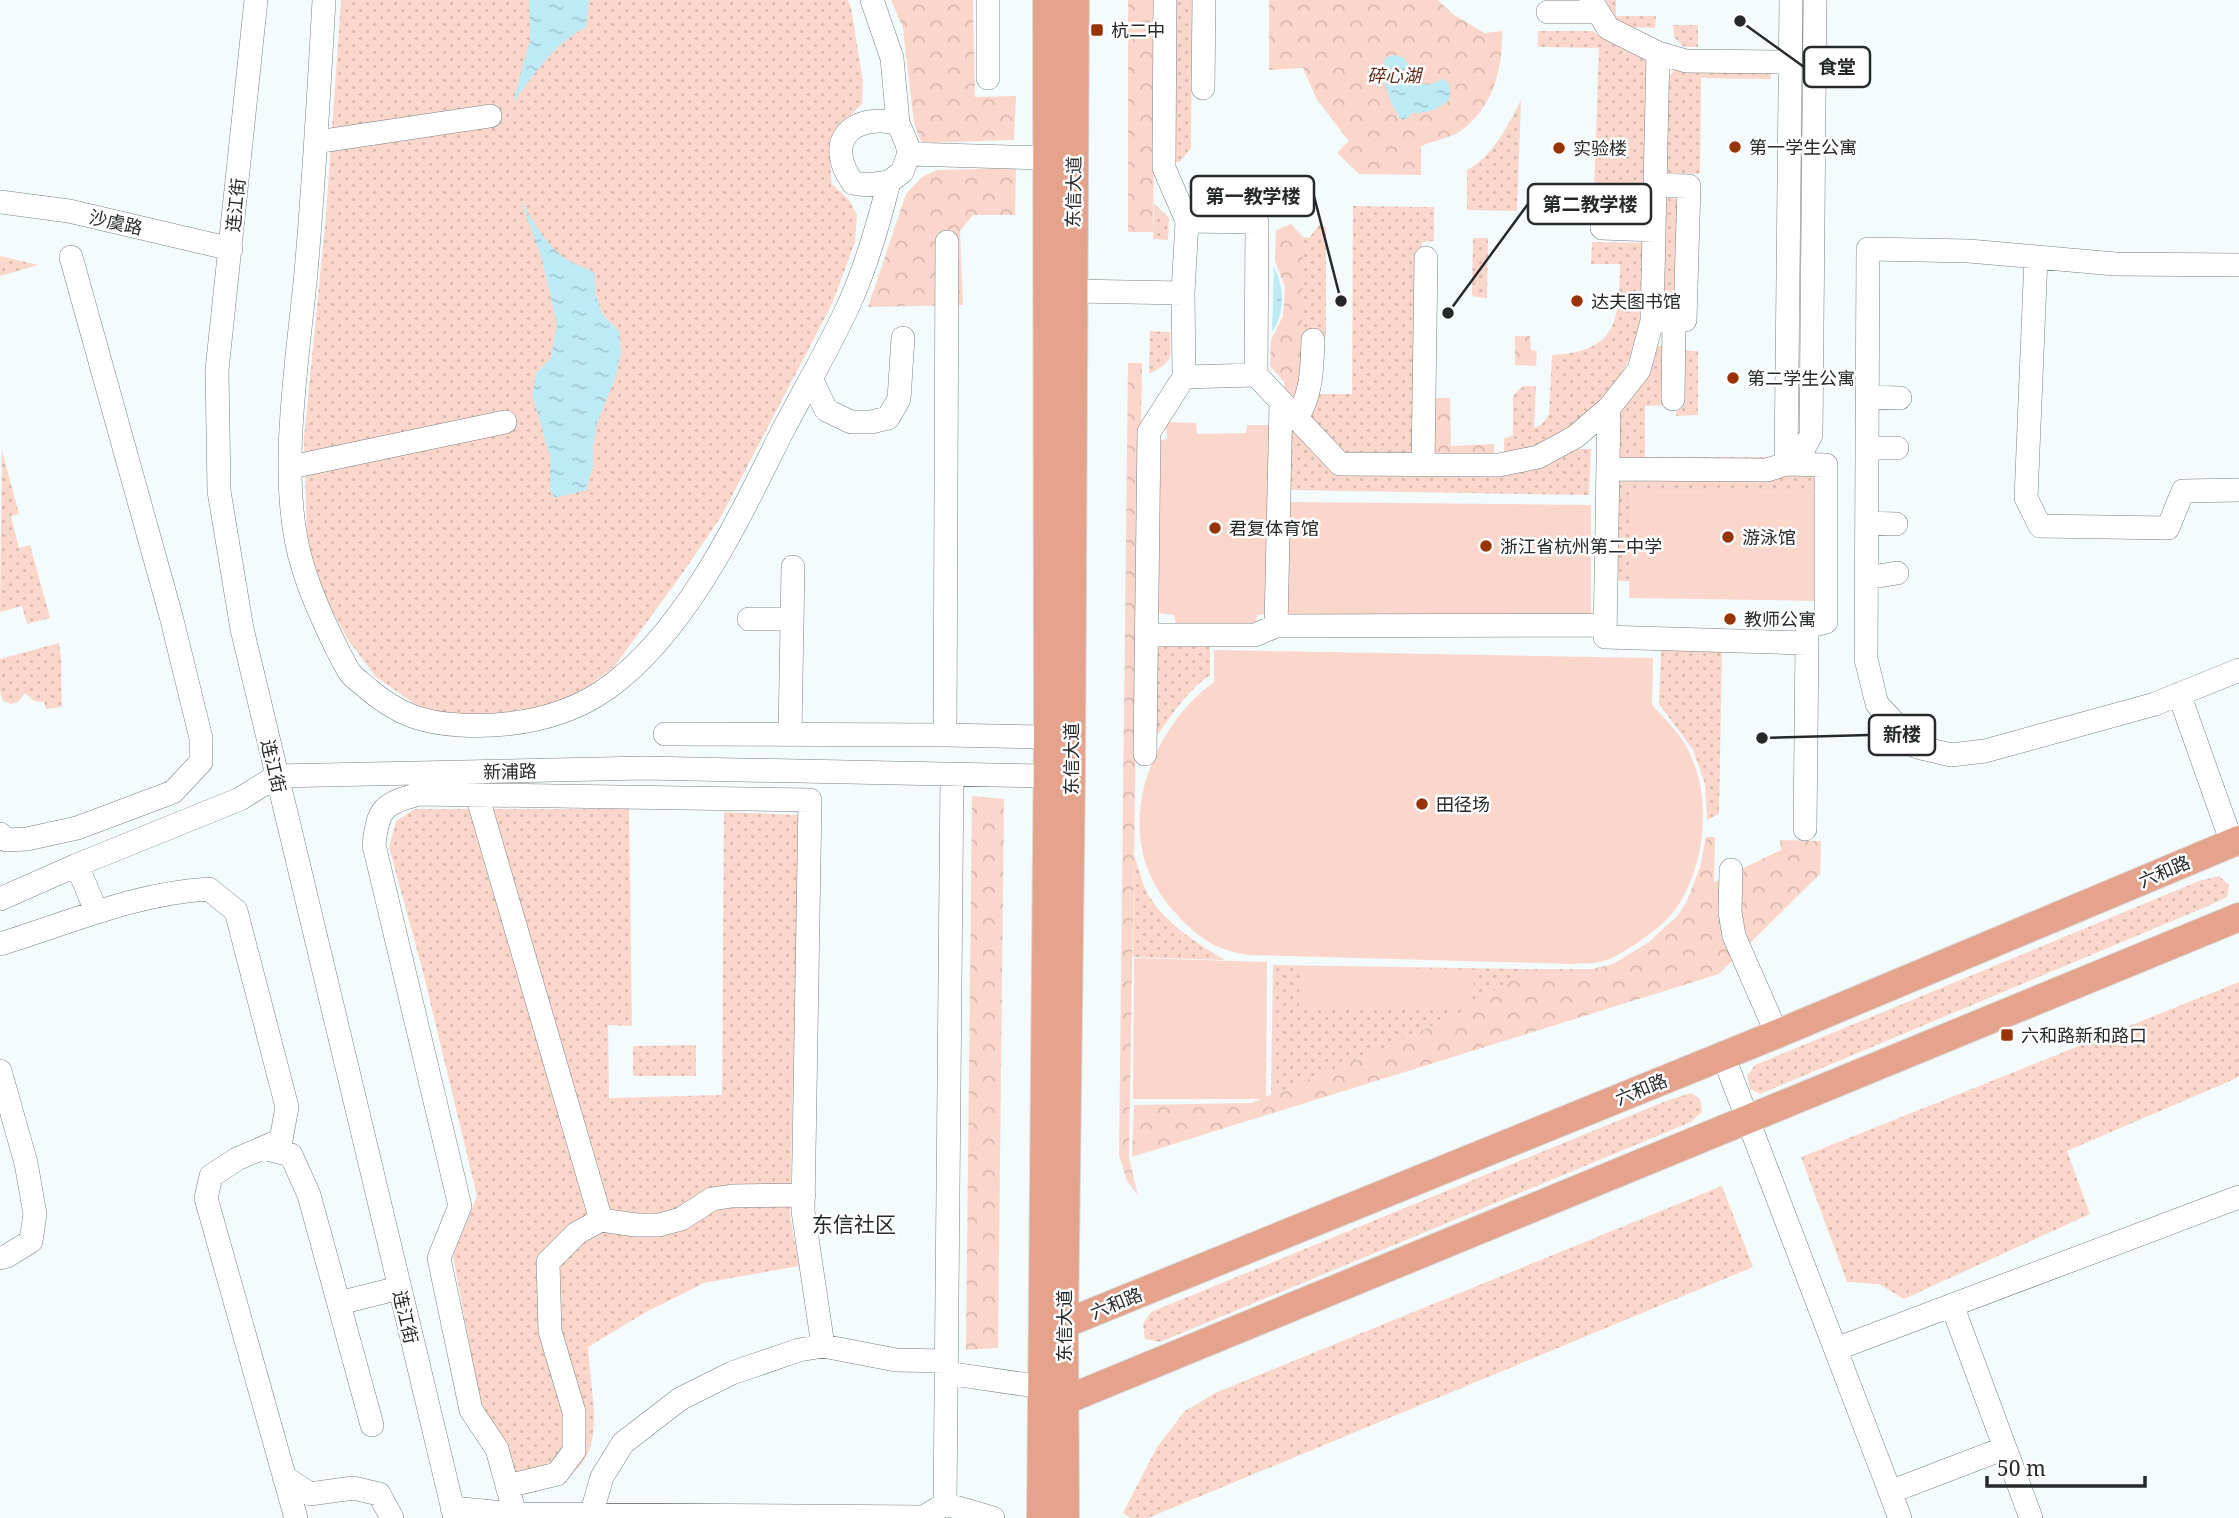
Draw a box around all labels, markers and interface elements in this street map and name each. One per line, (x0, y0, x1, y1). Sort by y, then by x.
place label: 杭二中 (1111, 18, 1165, 42)
marker: 杭二中 (1089, 22, 1105, 38)
callout: 食堂 (1804, 47, 1870, 87)
text: 食堂 (1818, 54, 1856, 80)
park label: 碎心湖 (1367, 63, 1424, 87)
place label: 第一学生公寓 (1749, 135, 1857, 159)
place label: 实验楼 (1573, 136, 1627, 160)
marker: 第一学生公寓 (1727, 139, 1743, 155)
marker: 实验楼 (1551, 140, 1567, 156)
street label: 东信大道 (1060, 156, 1086, 228)
callout: 第一教学楼 (1191, 176, 1314, 216)
street label: 连江街 (220, 177, 250, 233)
text: 第一教学楼 (1205, 183, 1301, 209)
callout: 第二教学楼 (1528, 184, 1651, 224)
text: 第二教学楼 (1542, 191, 1638, 217)
street label: 沙虞路 (87, 204, 145, 240)
place label: 达夫图书馆 (1591, 289, 1681, 313)
marker: 达夫图书馆 (1569, 293, 1585, 309)
place label: 第二学生公寓 (1747, 366, 1855, 390)
marker: 第二学生公寓 (1725, 370, 1741, 386)
place label: 君复体育馆 (1229, 516, 1319, 540)
marker: 君复体育馆 (1207, 520, 1223, 536)
place label: 游泳馆 (1742, 525, 1796, 549)
marker: 游泳馆 (1720, 529, 1736, 545)
place label: 浙江省杭州第二中学 (1500, 534, 1662, 558)
marker: 浙江省杭州第二中学 (1478, 538, 1494, 554)
place label: 教师公寓 (1744, 607, 1816, 631)
marker: 教师公寓 (1722, 611, 1738, 627)
callout: 新楼 (1869, 715, 1935, 755)
text: 新楼 (1883, 721, 1921, 747)
street label: 东信大道 (1059, 723, 1083, 795)
street label: 连江街 (256, 737, 292, 795)
street label: 新浦路 (483, 759, 537, 783)
place label: 田径场 (1436, 792, 1490, 816)
marker: 田径场 (1414, 796, 1430, 812)
street label: 六和路 (2134, 849, 2194, 893)
place label: 六和路新和路口 (2021, 1023, 2147, 1047)
marker: 六和路新和路口 (1999, 1027, 2015, 1043)
street label: 六和路 (1611, 1068, 1671, 1110)
district label: 东信社区 (812, 1210, 896, 1238)
street label: 六和路 (1086, 1282, 1146, 1324)
street label: 连江街 (388, 1288, 424, 1346)
street label: 东信大道 (1052, 1290, 1076, 1362)
scale bar (1987, 1444, 2144, 1488)
text: 50 m (1997, 1454, 2046, 1482)

